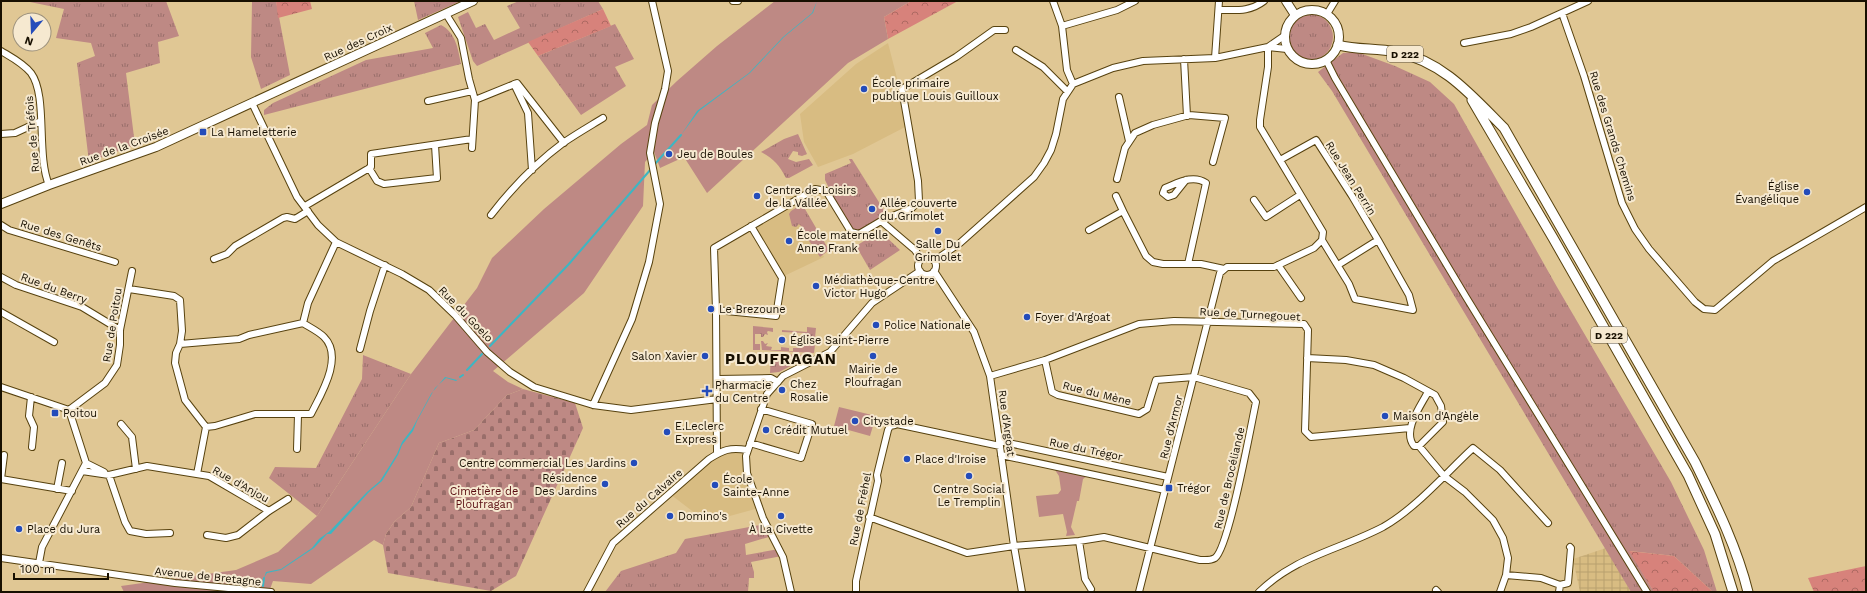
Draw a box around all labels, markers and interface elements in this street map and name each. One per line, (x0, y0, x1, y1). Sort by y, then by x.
north arrow (12, 12, 52, 52)
street label: Rue des Croix (322, 21, 395, 64)
text: N (23, 34, 35, 48)
road number: D 222 (1387, 46, 1423, 62)
street label: Rue des Grands Chemins (1587, 70, 1639, 203)
place label: École primaire publique Louis Guilloux (872, 76, 999, 103)
marker: École primaire publique Louis Guilloux (859, 84, 869, 94)
street label: Rue de Tréfois (23, 95, 42, 173)
street label: Rue de la Croisée (78, 124, 171, 169)
place label: La Hameletterie (211, 126, 297, 139)
marker: La Hameletterie (198, 127, 208, 137)
street label: Rue Jean Perrin (1323, 139, 1379, 218)
place label: Jeu de Boules (677, 148, 753, 161)
marker: Jeu de Boules (664, 149, 674, 159)
place label: Église Évangélique (1735, 179, 1799, 206)
place label: Centre de Loisirs de la Vallée (765, 184, 857, 210)
marker: Église Évangélique (1802, 187, 1812, 197)
marker: Centre de Loisirs de la Vallée (752, 191, 762, 201)
place label: Allée couverte du Grimolet (880, 197, 957, 223)
marker: Allée couverte du Grimolet (867, 204, 877, 214)
street label: Rue des Genêts (19, 217, 103, 254)
marker: Salle Du Grimolet (933, 226, 943, 236)
place label: École maternelle Anne Frank (797, 228, 888, 255)
marker: École maternelle Anne Frank (784, 236, 794, 246)
place label: Salle Du Grimolet (915, 238, 962, 264)
street label: Rue du Berry (19, 270, 89, 307)
place label: Médiathèque-Centre Victor Hugo (824, 274, 935, 300)
marker: Médiathèque-Centre Victor Hugo (811, 281, 821, 291)
street label: Rue du Goelo (436, 284, 495, 345)
street label: Rue de Poitou (100, 287, 125, 363)
place label: Le Brezoune (719, 303, 786, 316)
marker: Le Brezoune (706, 304, 716, 314)
street label: Rue de Turnegouet (1199, 305, 1301, 324)
place label: Foyer d'Argoat (1035, 311, 1111, 324)
marker: Foyer d'Argoat (1022, 312, 1032, 322)
place label: Police Nationale (884, 319, 971, 332)
marker: Police Nationale (871, 320, 881, 330)
road number: D 222 (1591, 327, 1627, 343)
place label: Église Saint-Pierre (790, 333, 889, 347)
marker: Église Saint-Pierre (777, 335, 787, 345)
place label: Salon Xavier (631, 350, 698, 363)
district label: PLOUFRAGAN (725, 350, 837, 368)
marker: Salon Xavier (700, 351, 710, 361)
marker: Mairie de Ploufragan (868, 351, 878, 361)
place label: Mairie de Ploufragan (844, 363, 902, 389)
place label: Chez Rosalie (790, 378, 828, 404)
place label: Pharmacie du Centre (715, 379, 771, 405)
street label: Rue du Mène (1061, 379, 1133, 408)
marker: Chez Rosalie (777, 385, 787, 395)
marker: Pharmacie du Centre (702, 386, 712, 396)
street label: Rue d'Argoat (995, 389, 1018, 458)
street label: Rue d'Armor (1157, 393, 1186, 461)
place label: Poitou (63, 407, 97, 420)
marker: Poitou (50, 408, 60, 418)
place label: Maison d'Angèle (1393, 410, 1479, 423)
marker: Maison d'Angèle (1380, 411, 1390, 421)
place label: Citystade (863, 415, 914, 428)
marker: Citystade (850, 416, 860, 426)
place label: E.Leclerc Express (675, 420, 724, 446)
place label: Crédit Mutuel (774, 424, 848, 437)
marker: Crédit Mutuel (761, 425, 771, 435)
street label: Rue de Brocéliande (1211, 426, 1248, 530)
marker: E.Leclerc Express (662, 427, 672, 437)
street label: Rue du Trégor (1048, 435, 1124, 464)
place label: Place d'Iroise (915, 453, 986, 466)
marker: Place d'Iroise (902, 454, 912, 464)
place label: Centre commercial Les Jardins (459, 457, 626, 470)
marker: Centre commercial Les Jardins (629, 458, 639, 468)
street label: Rue d'Anjou (210, 464, 271, 505)
street label: Rue du Calvaire (613, 466, 685, 531)
street label: Rue de Fréhel (847, 471, 874, 547)
marker: Centre Social Le Tremplin (964, 471, 974, 481)
place label: Résidence Des Jardins (534, 472, 597, 498)
place label: École Sainte-Anne (723, 472, 789, 499)
marker: Résidence Des Jardins (600, 479, 610, 489)
marker: École Sainte-Anne (710, 480, 720, 490)
place label: Trégor (1177, 482, 1211, 495)
place label: Centre Social Le Tremplin (933, 483, 1006, 509)
marker: Trégor (1164, 483, 1174, 493)
park label: Cimetière de Ploufragan (450, 485, 518, 511)
place label: Domino's (678, 510, 728, 523)
marker: Domino's (665, 511, 675, 521)
marker: À La Civette (776, 511, 786, 521)
place label: À La Civette (749, 522, 813, 536)
place label: Place du Jura (27, 523, 100, 536)
marker: Place du Jura (14, 524, 24, 534)
scale bar (14, 555, 108, 581)
text: 100 m (20, 562, 55, 576)
street label: Avenue de Bretagne (154, 564, 262, 589)

